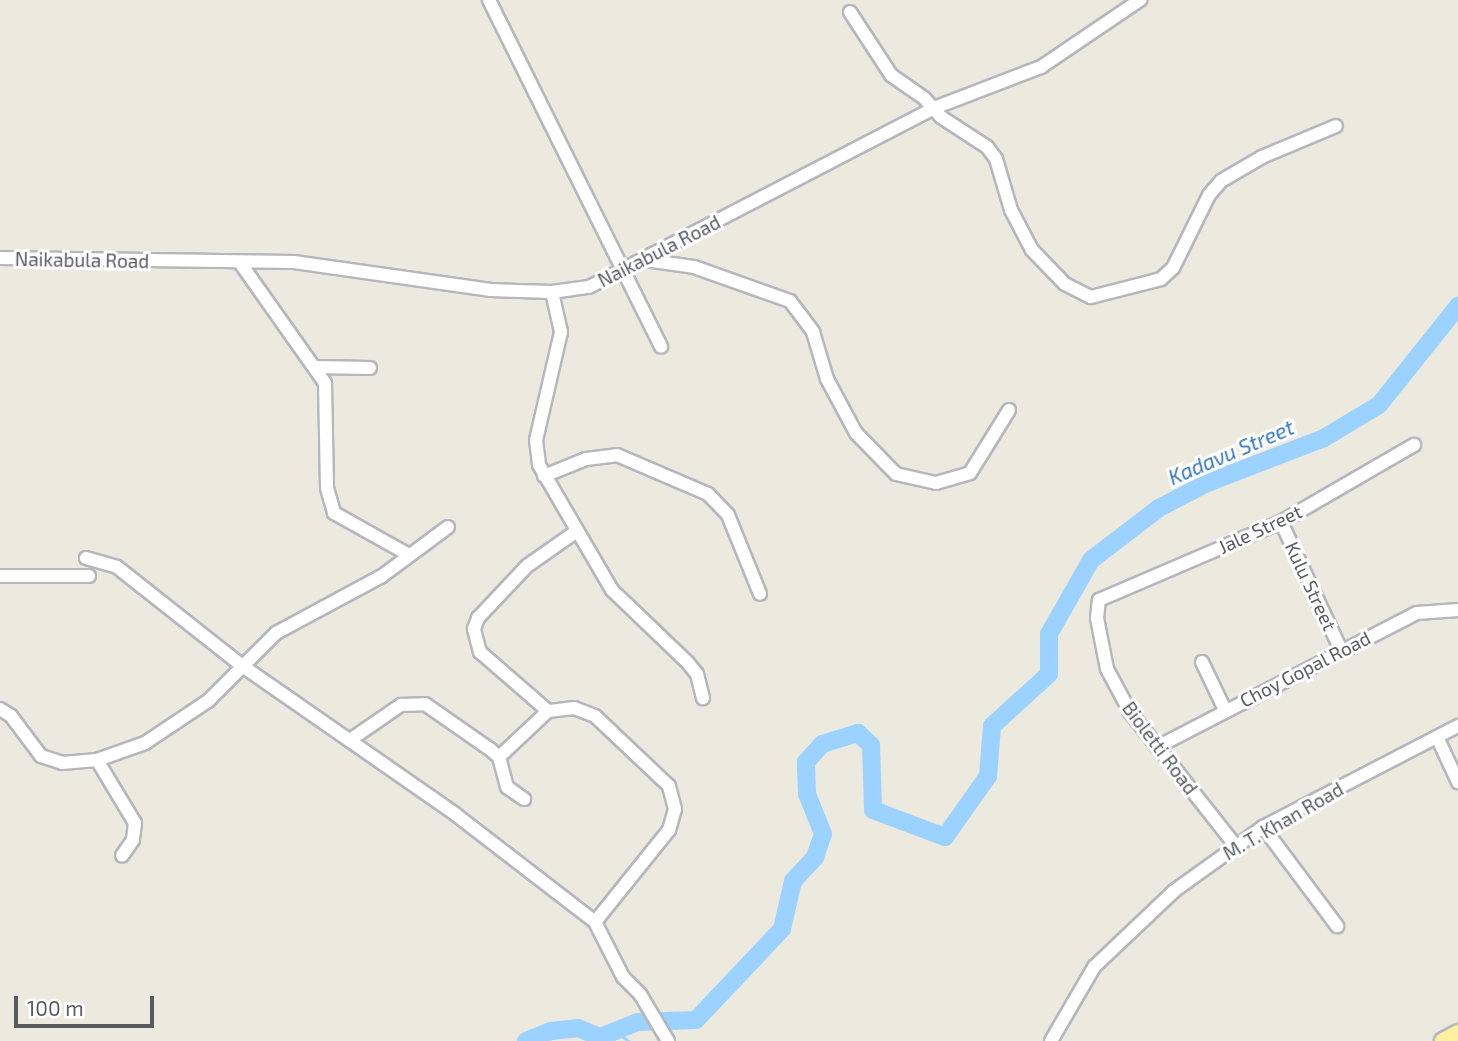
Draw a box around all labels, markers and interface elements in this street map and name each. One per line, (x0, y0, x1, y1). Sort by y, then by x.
street label: Naikabula Road (594, 210, 724, 292)
street label: Naikabula Road (15, 247, 149, 273)
water label: Kadavu Street (1164, 414, 1298, 490)
street label: Jale Street (1215, 500, 1305, 558)
street label: Kulu Street (1280, 538, 1342, 634)
street label: Choy Gopal Road (1235, 626, 1375, 712)
street label: Bioletti Road (1118, 697, 1202, 799)
street label: M. T. Khan Road (1219, 777, 1347, 865)
scale bar (18, 982, 158, 1026)
text: 100 m (27, 995, 84, 1020)

